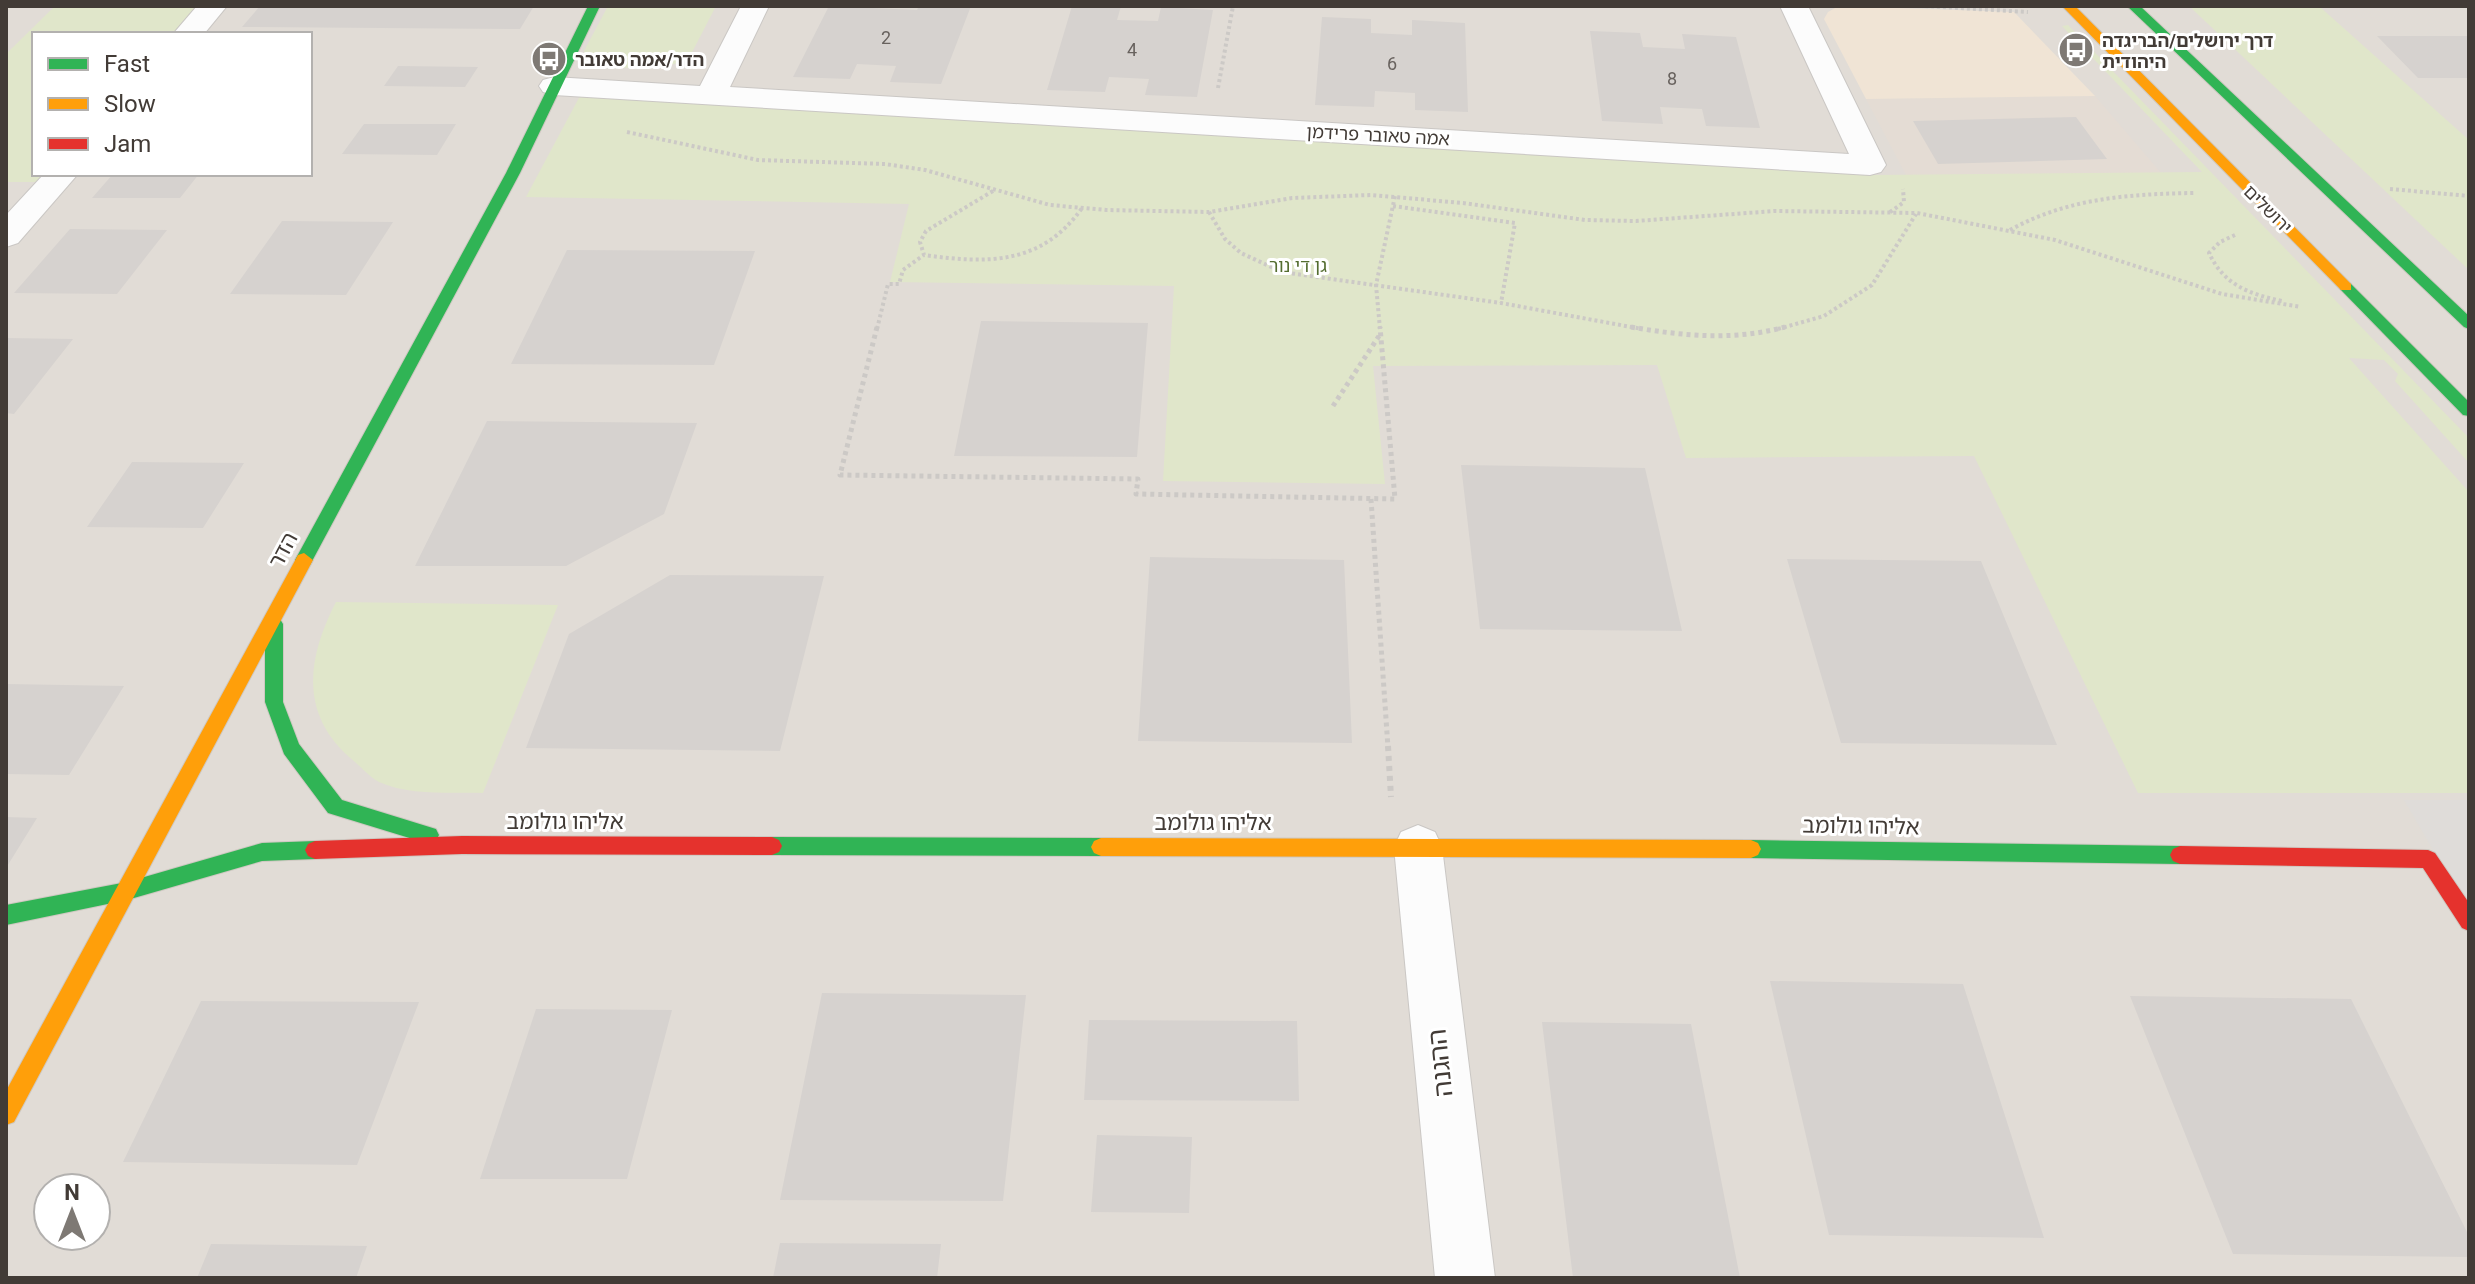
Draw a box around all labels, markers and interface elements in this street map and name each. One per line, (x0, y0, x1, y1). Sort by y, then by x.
house number: 2 (881, 27, 891, 48)
place label: דרך ירושלים/הבריגדה היהודית (2102, 30, 2273, 72)
bus stop icon: דרך ירושלים/הבריגדה היהודית (2057, 31, 2095, 69)
legend (32, 32, 312, 176)
house number: 4 (1127, 39, 1137, 60)
bus stop icon: הדר/אמה טאובר (530, 40, 568, 78)
place label: הדר/אמה טאובר (575, 49, 704, 70)
text: Fast (104, 50, 150, 78)
house number: 6 (1387, 53, 1397, 74)
house number: 8 (1667, 68, 1677, 89)
text: Slow (104, 90, 156, 118)
street label: אמה טאובר פרידמן (1306, 121, 1450, 149)
text: Jam (104, 130, 151, 158)
street label: ירושלים (2240, 181, 2296, 237)
park label: גן די נור (1269, 255, 1327, 276)
street label: הדר (263, 528, 303, 572)
street label: אליהו גולומב (506, 809, 624, 834)
street label: אליהו גולומב (1154, 810, 1272, 835)
street label: אליהו גולומב (1802, 812, 1920, 840)
street label: ההגנה (1422, 1027, 1458, 1099)
north arrow (32, 1172, 112, 1252)
text: N (64, 1180, 80, 1205)

